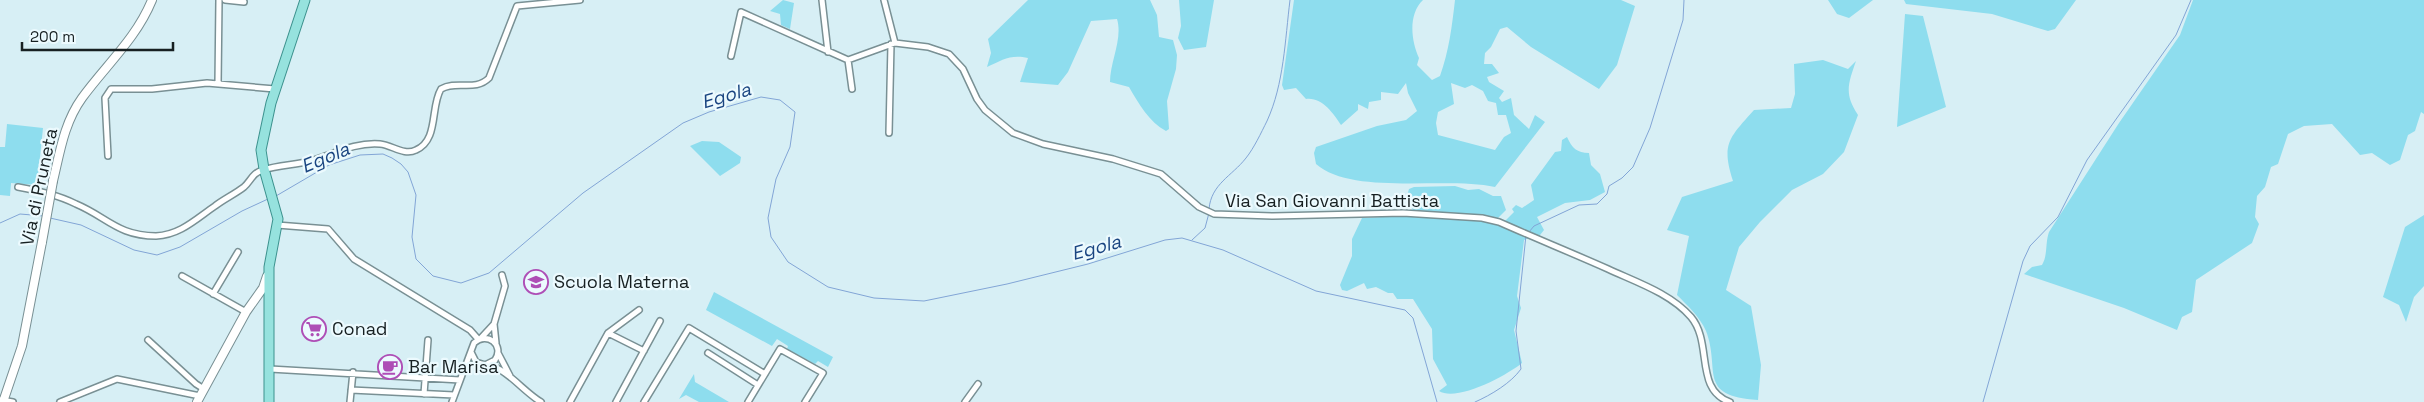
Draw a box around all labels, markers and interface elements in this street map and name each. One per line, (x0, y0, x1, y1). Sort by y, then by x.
scale bar (22, 20, 174, 52)
text: 200 m (30, 27, 75, 46)
water label: Egola (699, 77, 754, 114)
street label: Via di Pruneta (15, 126, 62, 248)
water label: Egola (297, 136, 353, 179)
street label: Via San Giovanni Battista (1225, 189, 1439, 212)
water label: Egola (1069, 229, 1124, 266)
school or university icon: Scuola Materna (523, 269, 549, 295)
place label: Scuola Materna (554, 270, 689, 293)
supermarket icon: Conad (301, 316, 327, 342)
place label: Conad (332, 317, 387, 340)
cafe icon: Bar Marisa (377, 354, 403, 380)
place label: Bar Marisa (408, 355, 499, 378)

